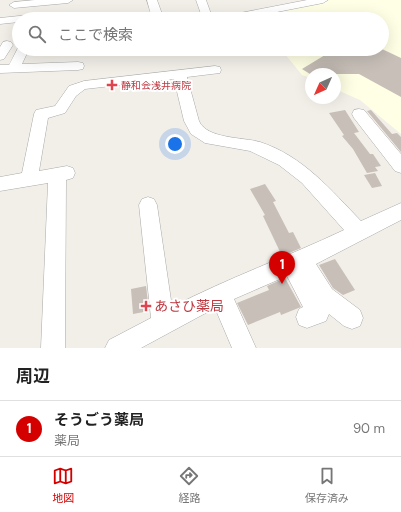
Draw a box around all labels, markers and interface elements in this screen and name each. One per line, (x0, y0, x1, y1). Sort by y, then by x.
search box (12, 12, 389, 56)
icon: search (26, 23, 48, 45)
text: ここで検索 (58, 25, 133, 45)
north arrow (305, 68, 341, 104)
marker: 静和会浅井病院 (106, 79, 118, 91)
place label: 静和会浅井病院 (121, 79, 191, 92)
your location (165, 134, 185, 154)
pin: 1 (269, 251, 295, 284)
place label: あさひ薬局 (154, 297, 224, 315)
marker: あさひ薬局 (141, 301, 151, 311)
text: 周辺 (16, 365, 50, 387)
text: そうごう薬局 (54, 410, 144, 430)
text: 1 (27, 420, 31, 437)
text: 90 m (353, 420, 385, 437)
text: 薬局 (54, 432, 80, 449)
tab: 地図 (52, 465, 74, 505)
tab: 経路 (178, 465, 200, 505)
tab: 保存済み (305, 465, 349, 505)

